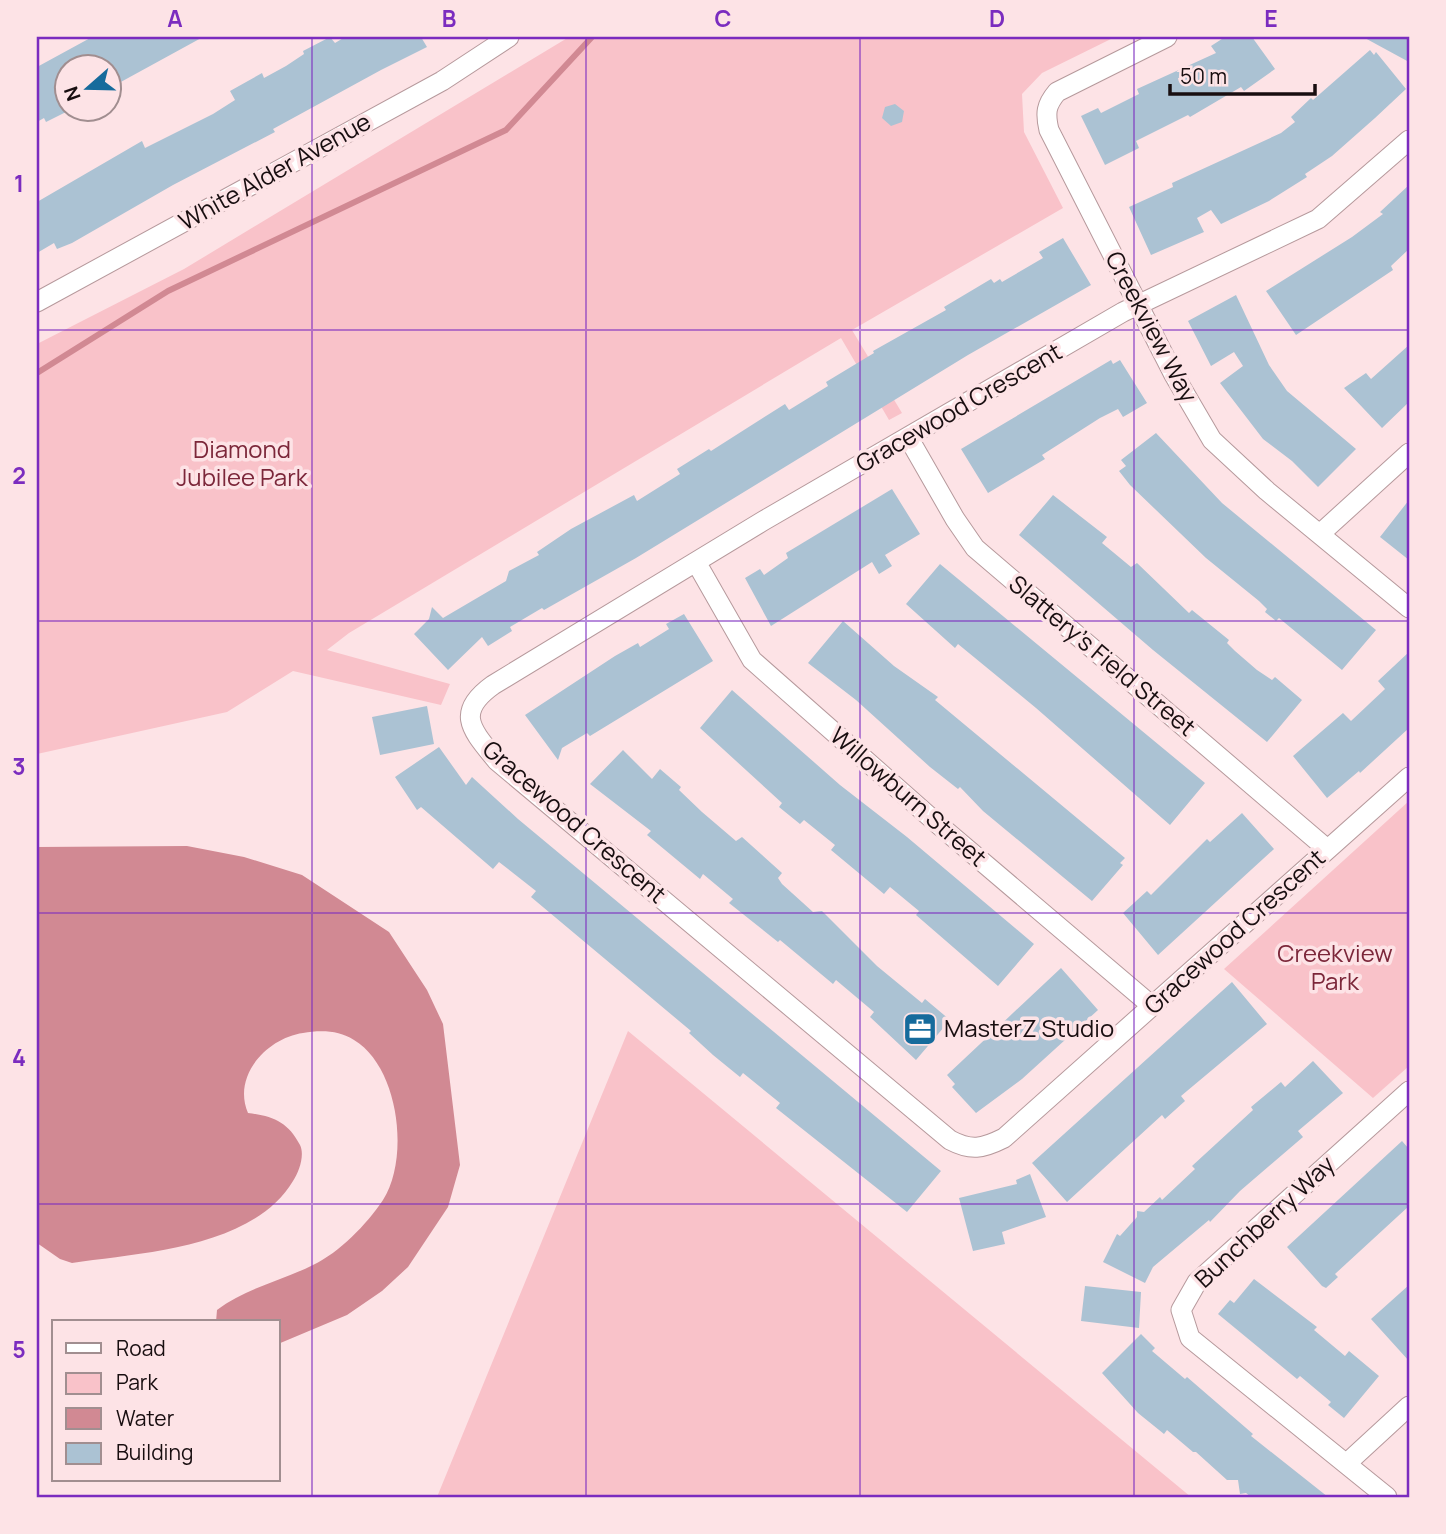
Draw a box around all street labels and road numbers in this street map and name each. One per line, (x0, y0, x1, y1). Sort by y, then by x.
street label: White Alder Avenue (172, 104, 376, 237)
street label: Creekview Way (1099, 245, 1206, 408)
street label: Gracewood Crescent (849, 334, 1067, 479)
street label: Slattery's Field Street (1003, 567, 1203, 743)
street label: Willowburn Street (824, 719, 994, 873)
street label: Gracewood Crescent (476, 732, 674, 910)
street label: Gracewood Crescent (1136, 841, 1332, 1021)
street label: Bunchberry Way (1187, 1147, 1341, 1294)

